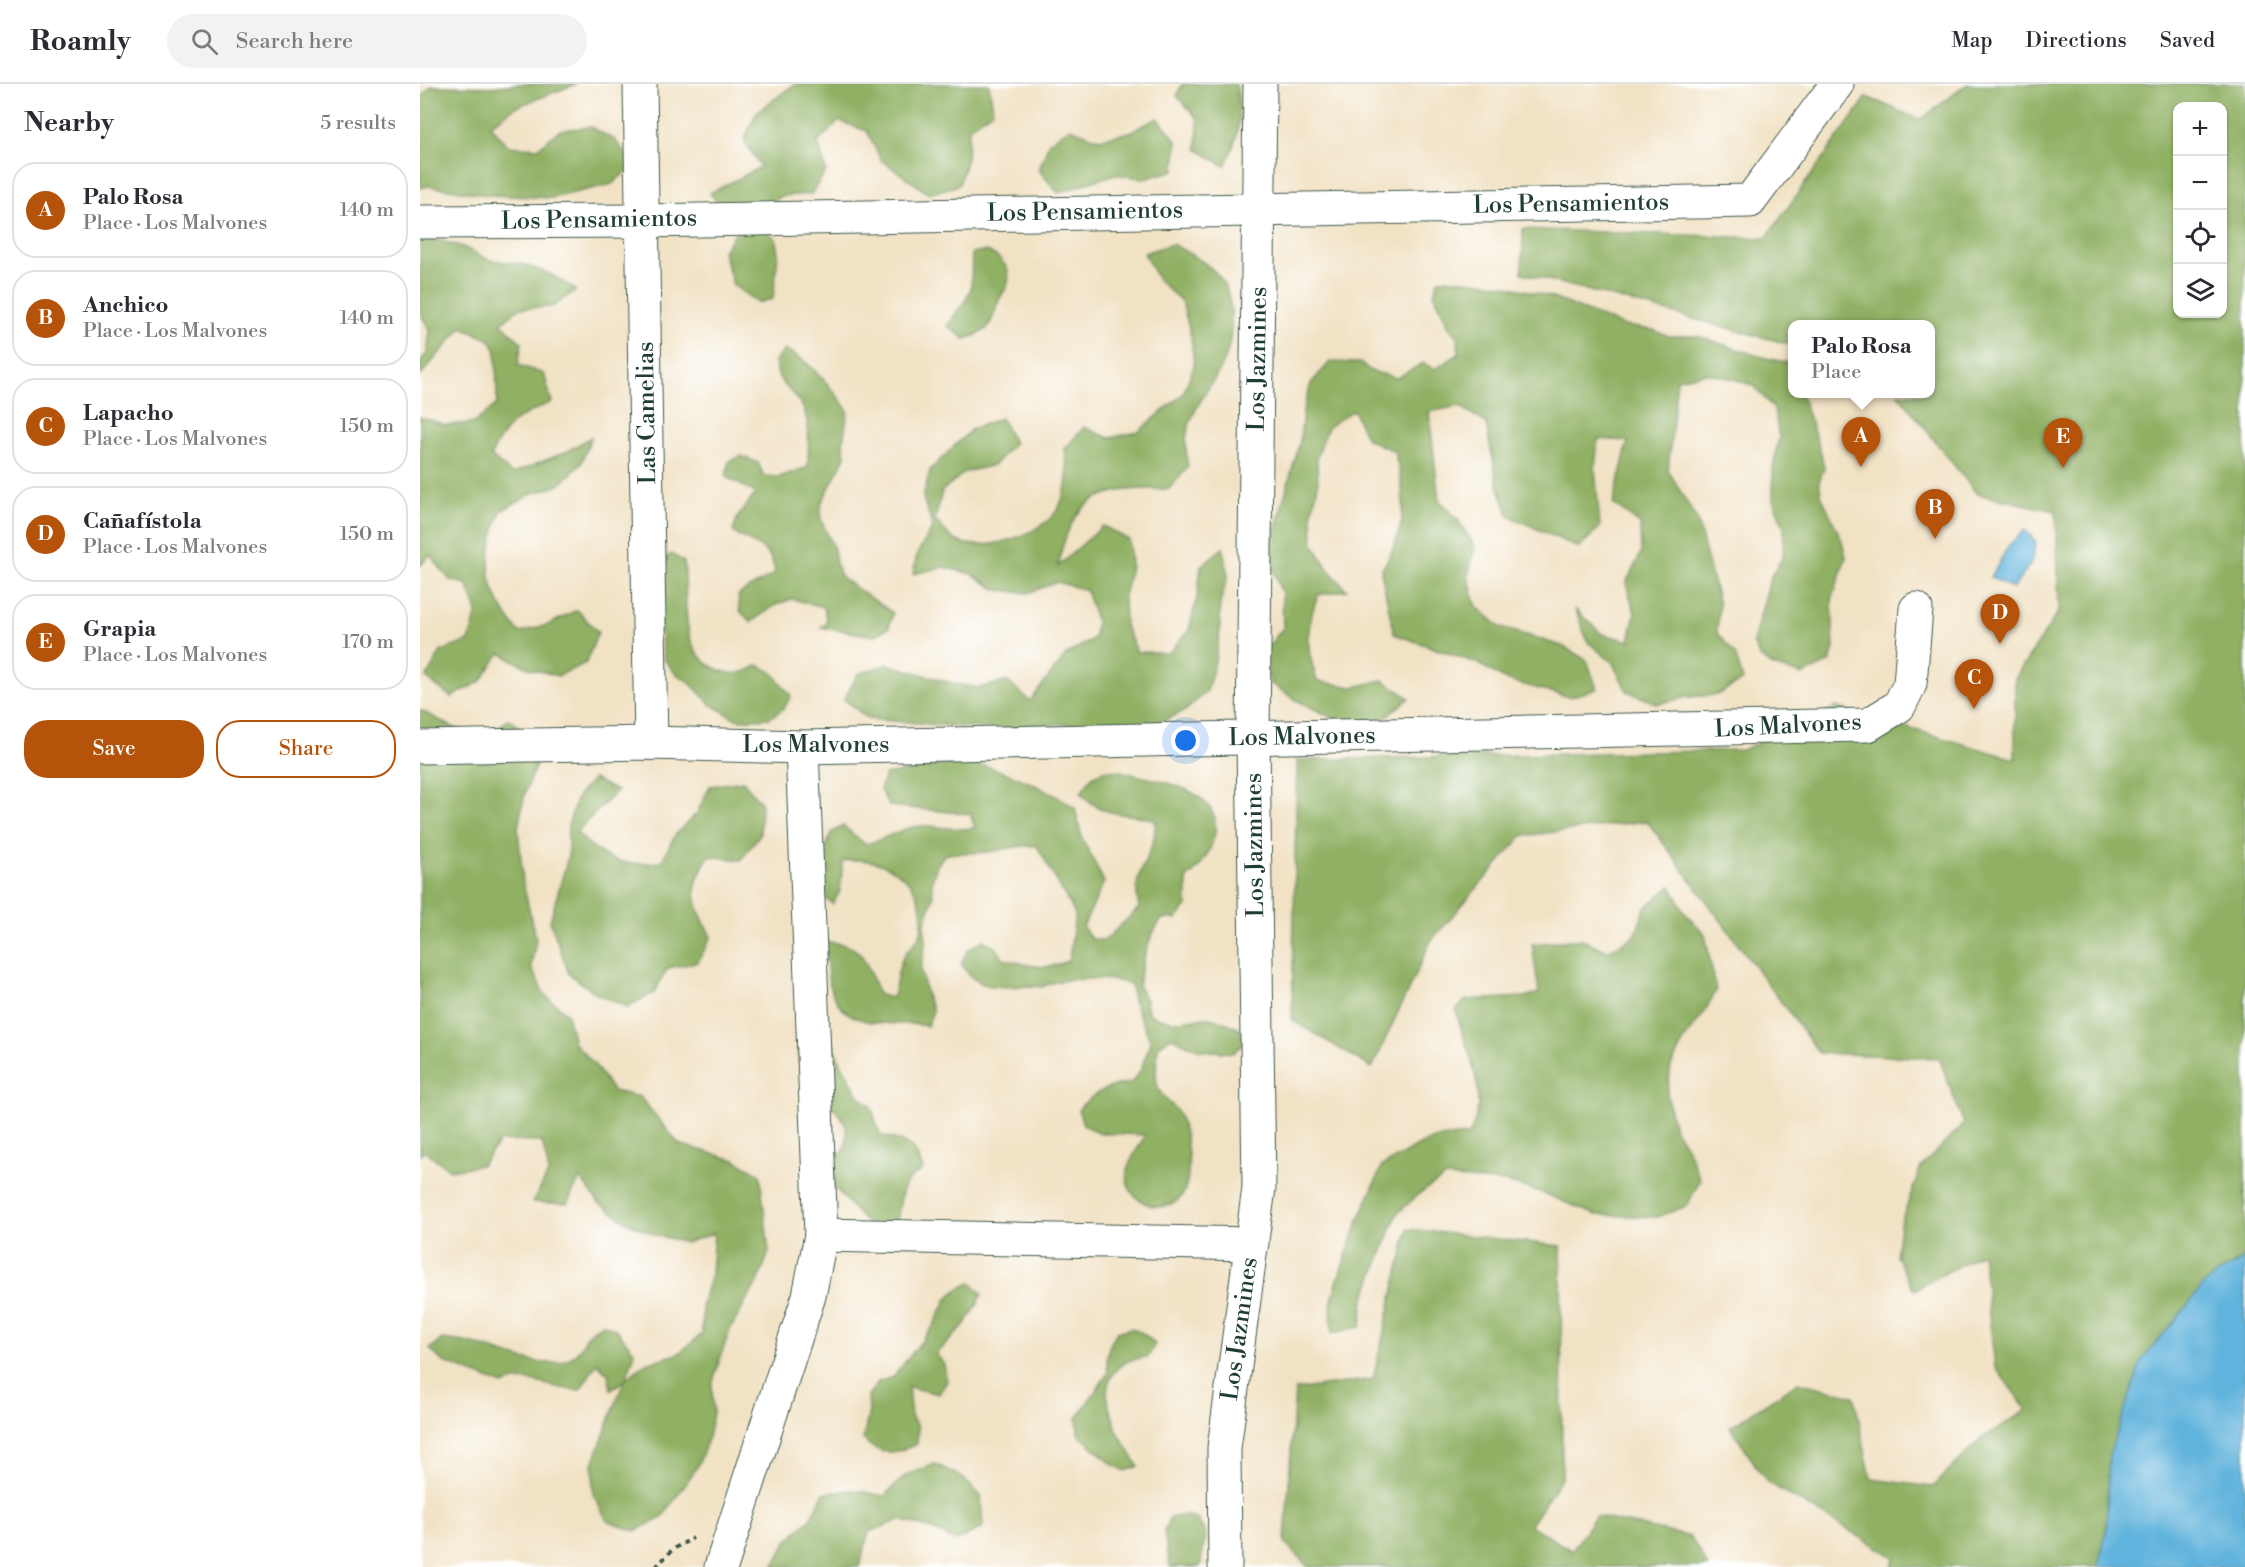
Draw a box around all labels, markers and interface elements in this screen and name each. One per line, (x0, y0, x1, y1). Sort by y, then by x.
search box (167, 14, 587, 68)
text: Roamly (30, 24, 131, 59)
icon: search (188, 25, 221, 58)
text: Search here (236, 28, 353, 55)
text: Map (1951, 28, 1993, 54)
text: Directions (2026, 28, 2127, 54)
text: Saved (2160, 28, 2215, 54)
map controls (2173, 102, 2227, 318)
button: + (2173, 102, 2227, 156)
text: Nearby (24, 107, 114, 139)
text: 5 results (320, 111, 396, 136)
button: − (2173, 156, 2227, 210)
text: Palo Rosa (83, 184, 183, 211)
street label: Los Pensamientos (1473, 187, 1669, 221)
street label: Los Pensamientos (987, 195, 1183, 229)
text: A (38, 198, 53, 223)
text: 140 m (339, 198, 394, 223)
street label: Los Pensamientos (501, 203, 697, 237)
button: locate (2173, 210, 2227, 264)
text: Place · Los Malvones (83, 211, 267, 236)
button: layers (2173, 264, 2227, 318)
street label: Los Jazmines (1242, 286, 1274, 432)
text: Anchico (83, 292, 169, 319)
text: B (38, 306, 53, 331)
text: 140 m (339, 306, 394, 331)
text: Place · Los Malvones (83, 319, 267, 344)
popup (1788, 320, 1935, 398)
text: Palo Rosa (1811, 333, 1912, 360)
street label: Las Camelias (631, 341, 663, 485)
text: Place (1811, 360, 1861, 385)
text: Lapacho (83, 400, 174, 427)
text: C (38, 414, 53, 439)
text: 150 m (339, 414, 394, 439)
pin: A (1842, 418, 1880, 467)
pin: E (2044, 418, 2082, 468)
text: Place · Los Malvones (83, 427, 267, 452)
pin: B (1916, 490, 1954, 539)
text: Cañafístola (83, 508, 202, 535)
text: D (38, 522, 53, 547)
text: 150 m (339, 522, 394, 547)
text: Place · Los Malvones (83, 535, 267, 560)
pin: D (1980, 594, 2020, 644)
text: Grapia (83, 616, 156, 643)
text: E (39, 630, 52, 655)
text: 170 m (342, 630, 394, 655)
text: Place · Los Malvones (83, 643, 267, 668)
pin: C (1954, 660, 1994, 709)
street label: Los Malvones (1714, 707, 1862, 745)
button: Save (24, 720, 204, 778)
button: Share (216, 720, 396, 778)
street label: Los Malvones (1228, 721, 1376, 753)
your location (1171, 726, 1200, 755)
street label: Los Malvones (742, 730, 890, 760)
street label: Los Jazmines (1239, 772, 1271, 918)
street label: Los Jazmines (1215, 1255, 1265, 1403)

